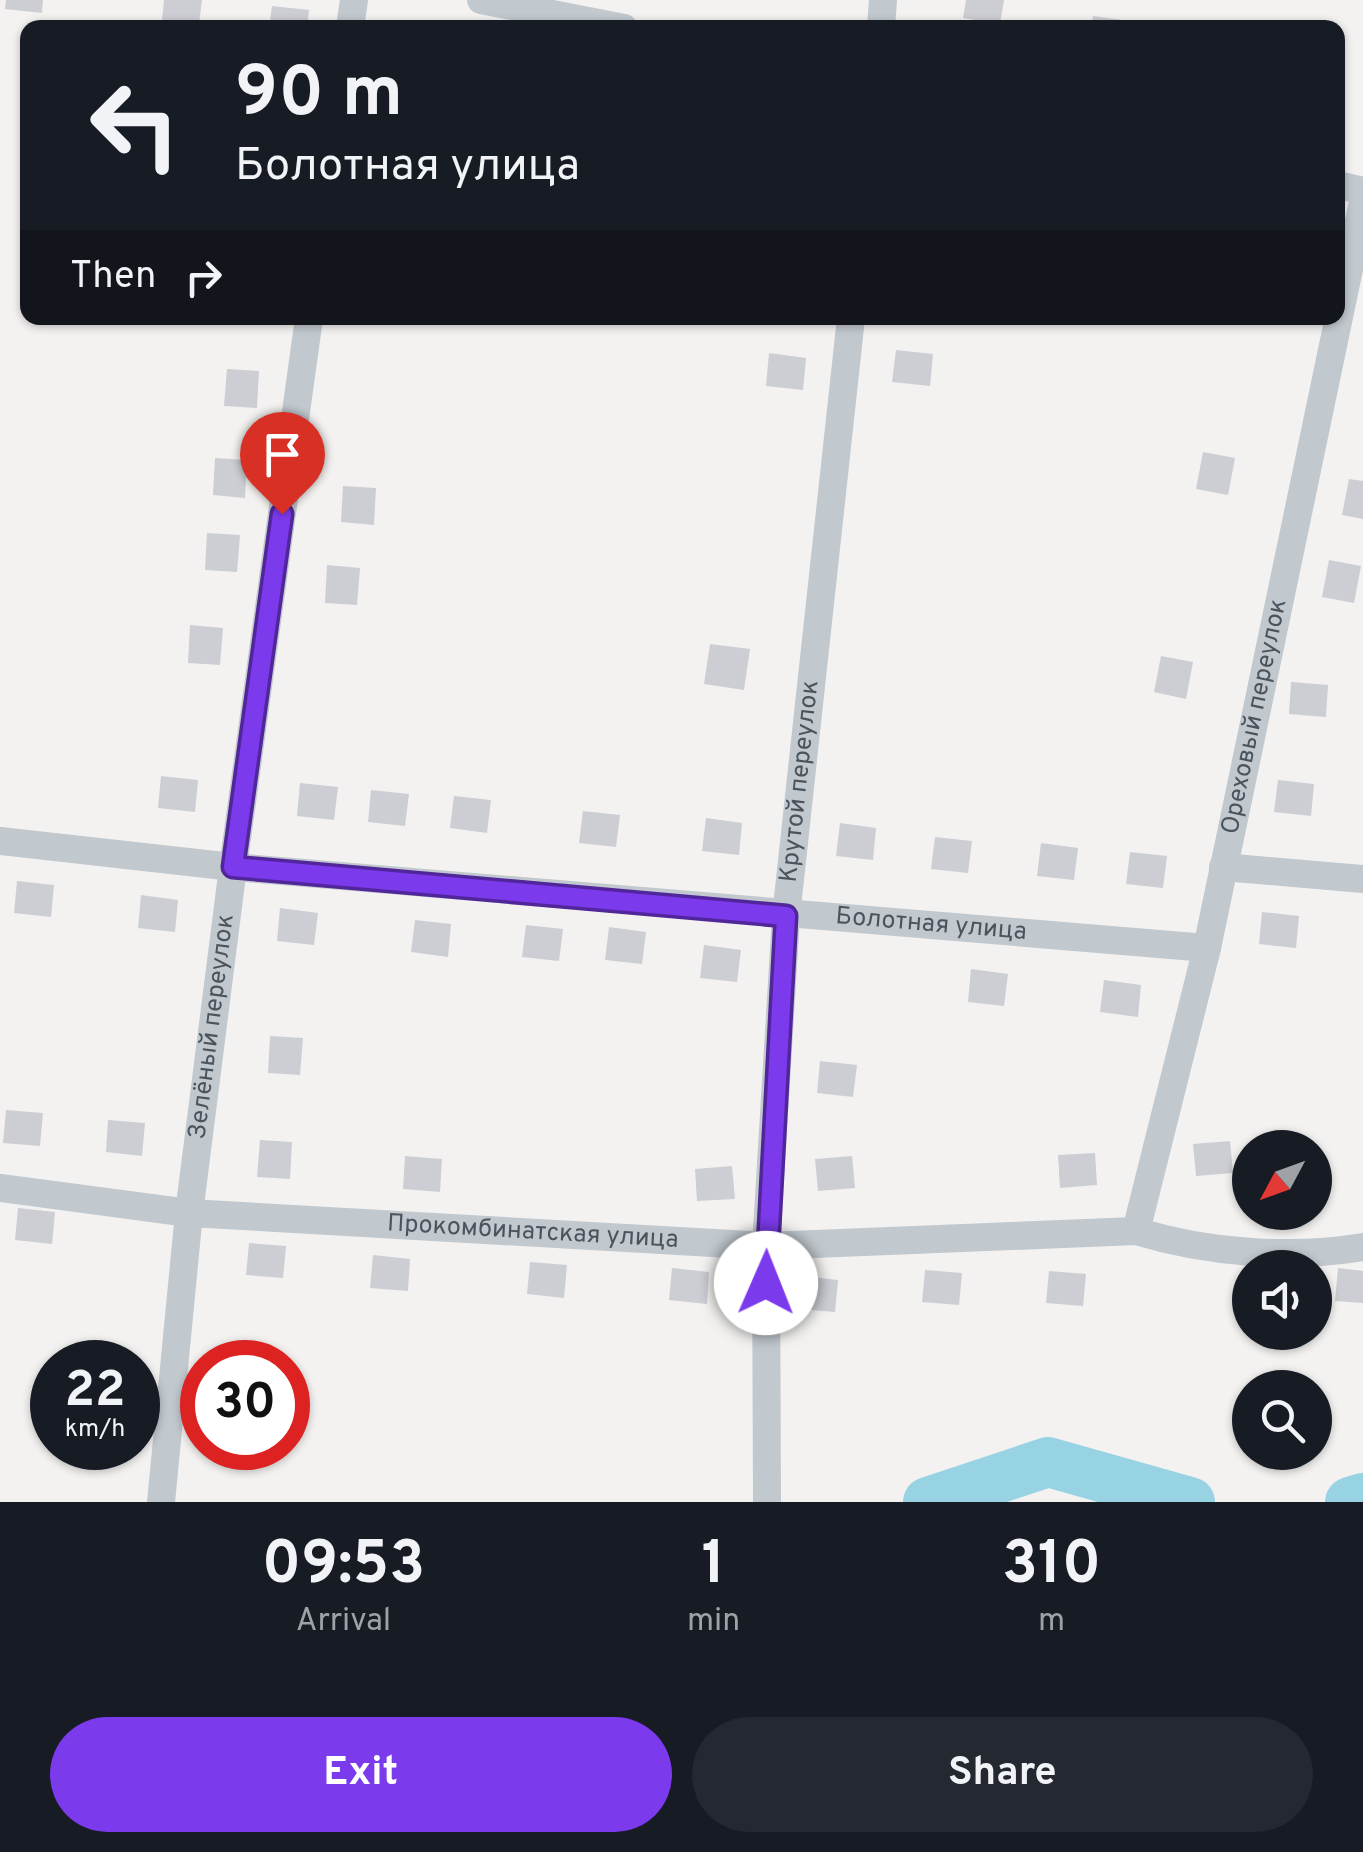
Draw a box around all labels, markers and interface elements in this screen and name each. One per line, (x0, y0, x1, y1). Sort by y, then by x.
text: 90 m (235, 52, 403, 141)
icon: left (70, 60, 200, 190)
text: Болотная улица (235, 139, 580, 196)
icon: right (176, 250, 231, 305)
text: Then (70, 253, 156, 302)
pin (240, 412, 325, 515)
icon: arrive (255, 427, 310, 482)
street label: Ореховый переулок (1215, 596, 1296, 837)
street label: Крутой переулок (774, 679, 828, 884)
street label: Болотная улица (834, 901, 1028, 949)
street label: Зелёный переулок (183, 912, 243, 1141)
north arrow (1232, 1130, 1332, 1230)
map controls (1232, 1130, 1332, 1470)
street label: Прокомбинатская улица (386, 1208, 679, 1257)
position arrow (714, 1231, 818, 1335)
button: sound (1232, 1250, 1332, 1350)
speed limit sign: 30 (180, 1340, 310, 1470)
text: 22 (64, 1361, 126, 1424)
button: search (1232, 1370, 1332, 1470)
text: km/h (65, 1414, 125, 1446)
text: 09:53 (262, 1529, 425, 1605)
text: 1 (702, 1529, 726, 1605)
text: 310 (1002, 1529, 1101, 1605)
text: Arrival (296, 1602, 391, 1642)
text: min (687, 1602, 740, 1642)
text: m (1038, 1602, 1065, 1642)
button: Exit (50, 1717, 672, 1832)
button: Share (692, 1717, 1313, 1832)

